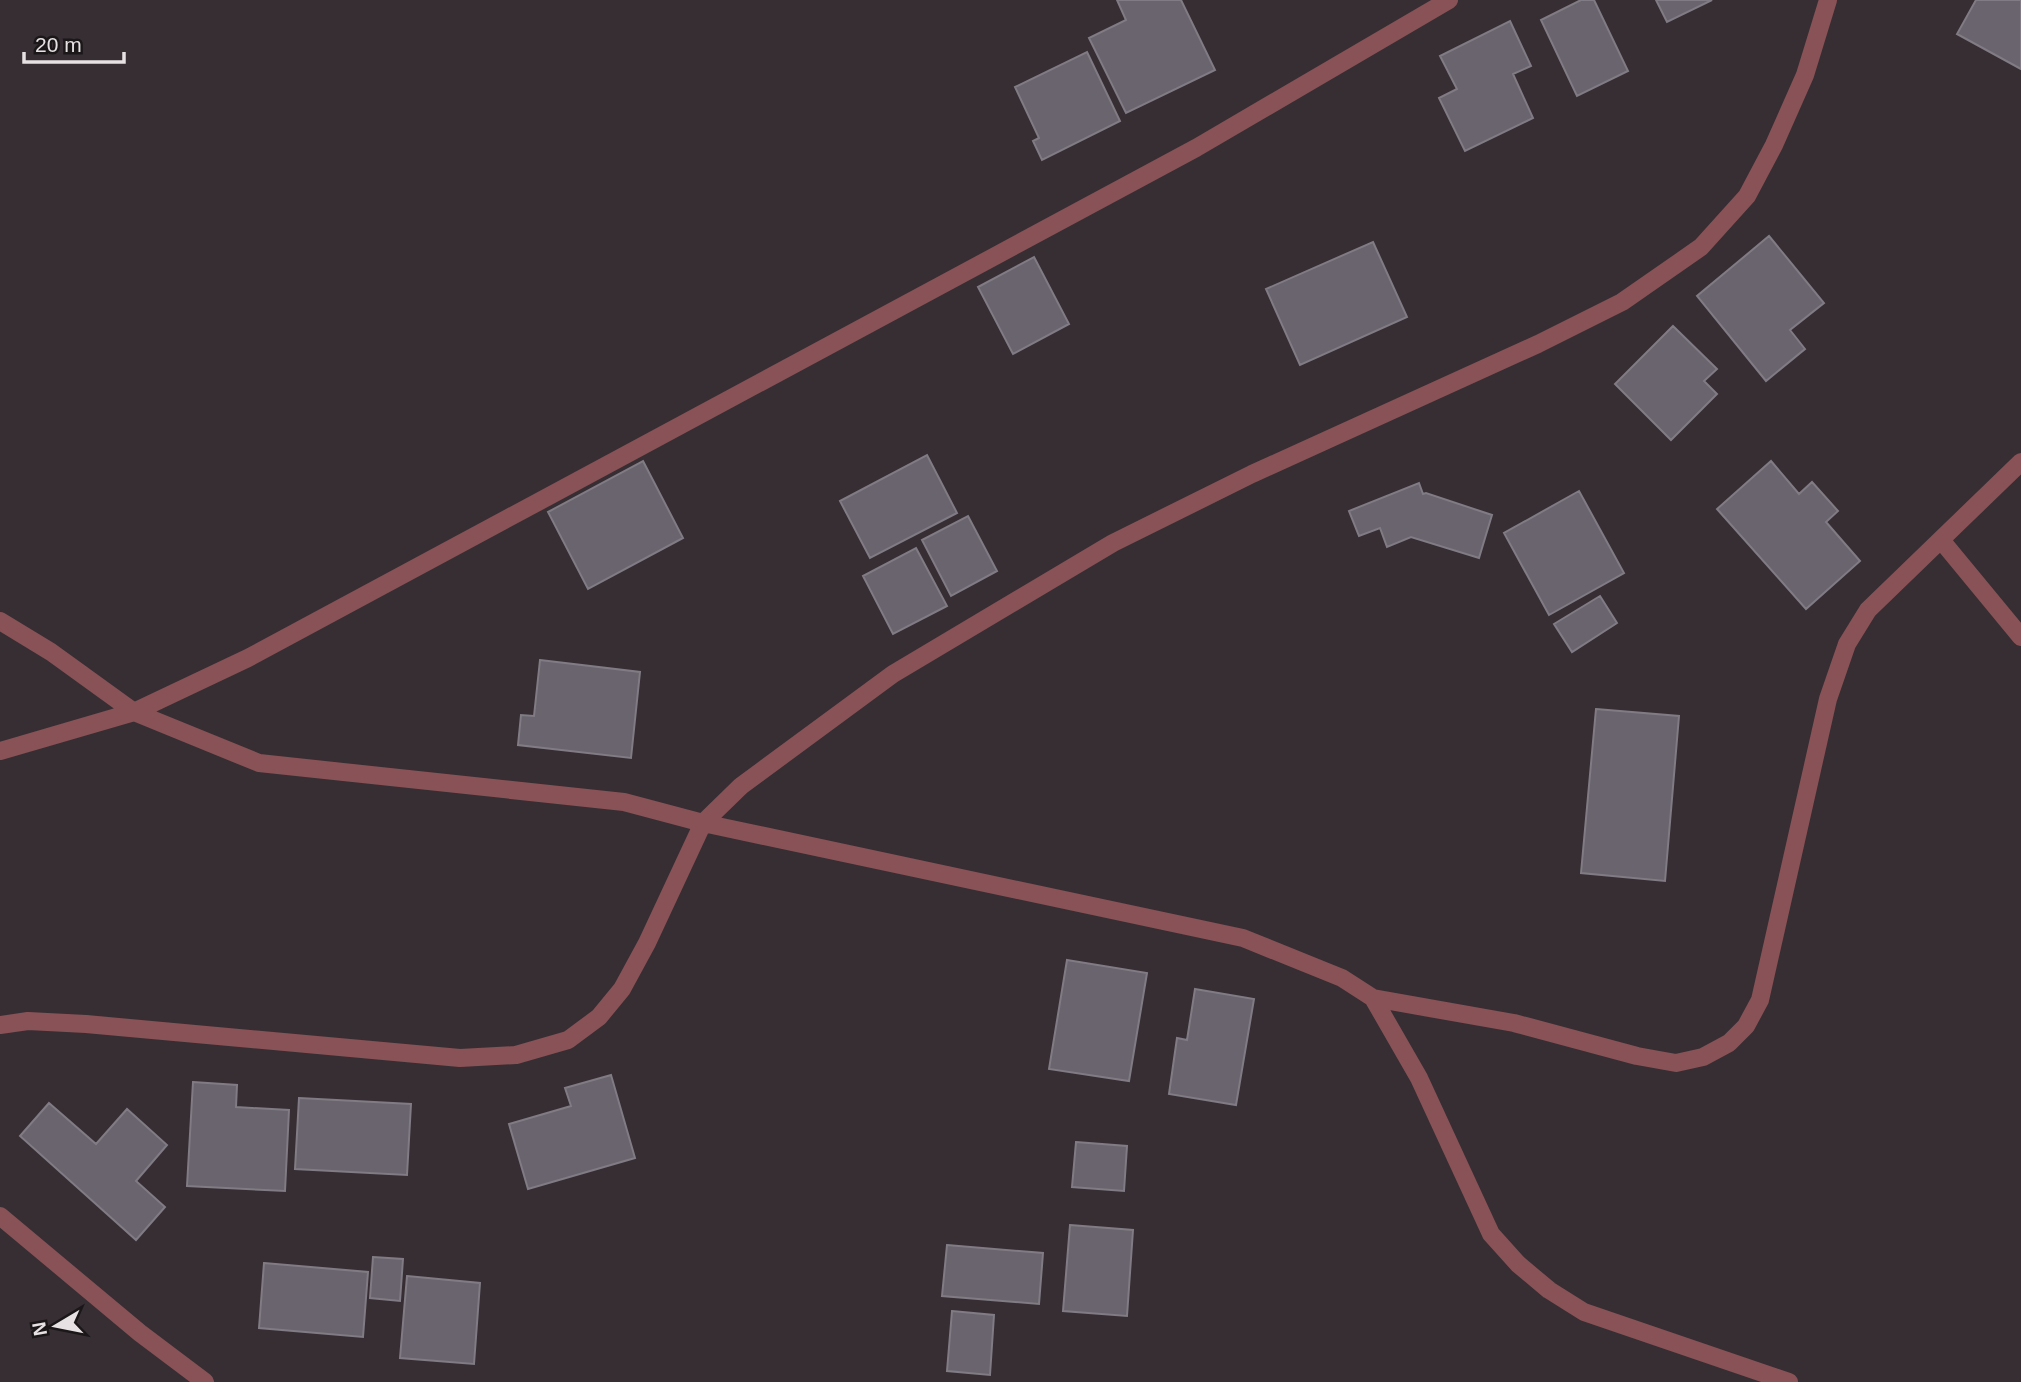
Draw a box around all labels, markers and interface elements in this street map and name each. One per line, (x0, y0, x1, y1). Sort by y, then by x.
scale bar (24, 21, 124, 65)
text: 20 m (35, 33, 82, 56)
north arrow (21, 1291, 91, 1361)
text: N (28, 1320, 51, 1337)

